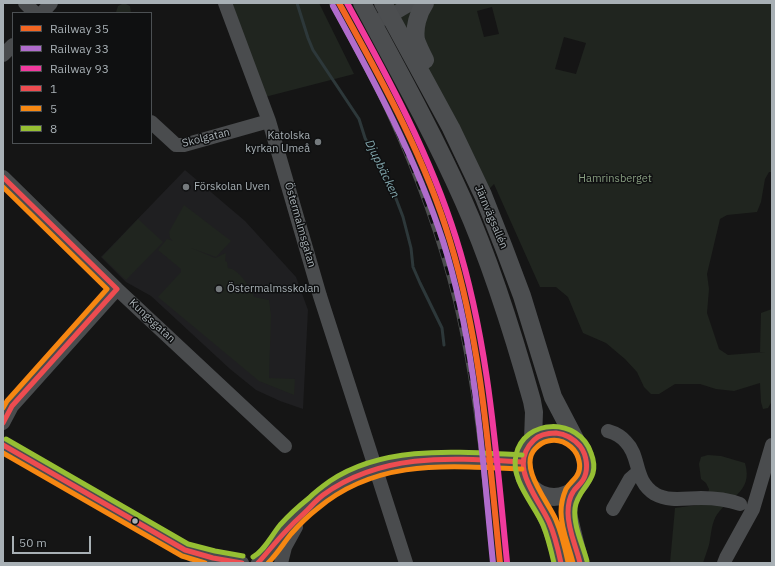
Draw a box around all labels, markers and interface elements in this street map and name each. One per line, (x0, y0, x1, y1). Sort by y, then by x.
legend (12, 12, 152, 144)
text: Railway 35 (50, 21, 109, 36)
text: Railway 33 (50, 41, 109, 56)
text: Railway 93 (50, 61, 109, 76)
text: 1 (50, 81, 57, 96)
text: 5 (50, 101, 57, 116)
text: 8 (50, 121, 57, 136)
street label: Skolgatan (181, 126, 231, 150)
place label: Katolska kyrkan Umeå (245, 129, 310, 155)
marker: Katolska kyrkan Umeå (313, 137, 323, 147)
water label: Djupbäcken (362, 137, 402, 201)
park label: Hamrinsberget (578, 172, 652, 186)
place label: Förskolan Uven (194, 180, 270, 194)
street label: Östermalmsgatan (282, 181, 318, 269)
marker: Förskolan Uven (181, 182, 191, 192)
street label: Järnvägsallén (472, 183, 510, 251)
place label: Östermalmsskolan (227, 282, 320, 296)
marker: Östermalmsskolan (214, 284, 224, 294)
street label: Kungsgatan (126, 296, 178, 346)
unlabelled marker (130, 516, 140, 526)
scale bar (14, 528, 93, 554)
text: 50 m (19, 535, 47, 550)

